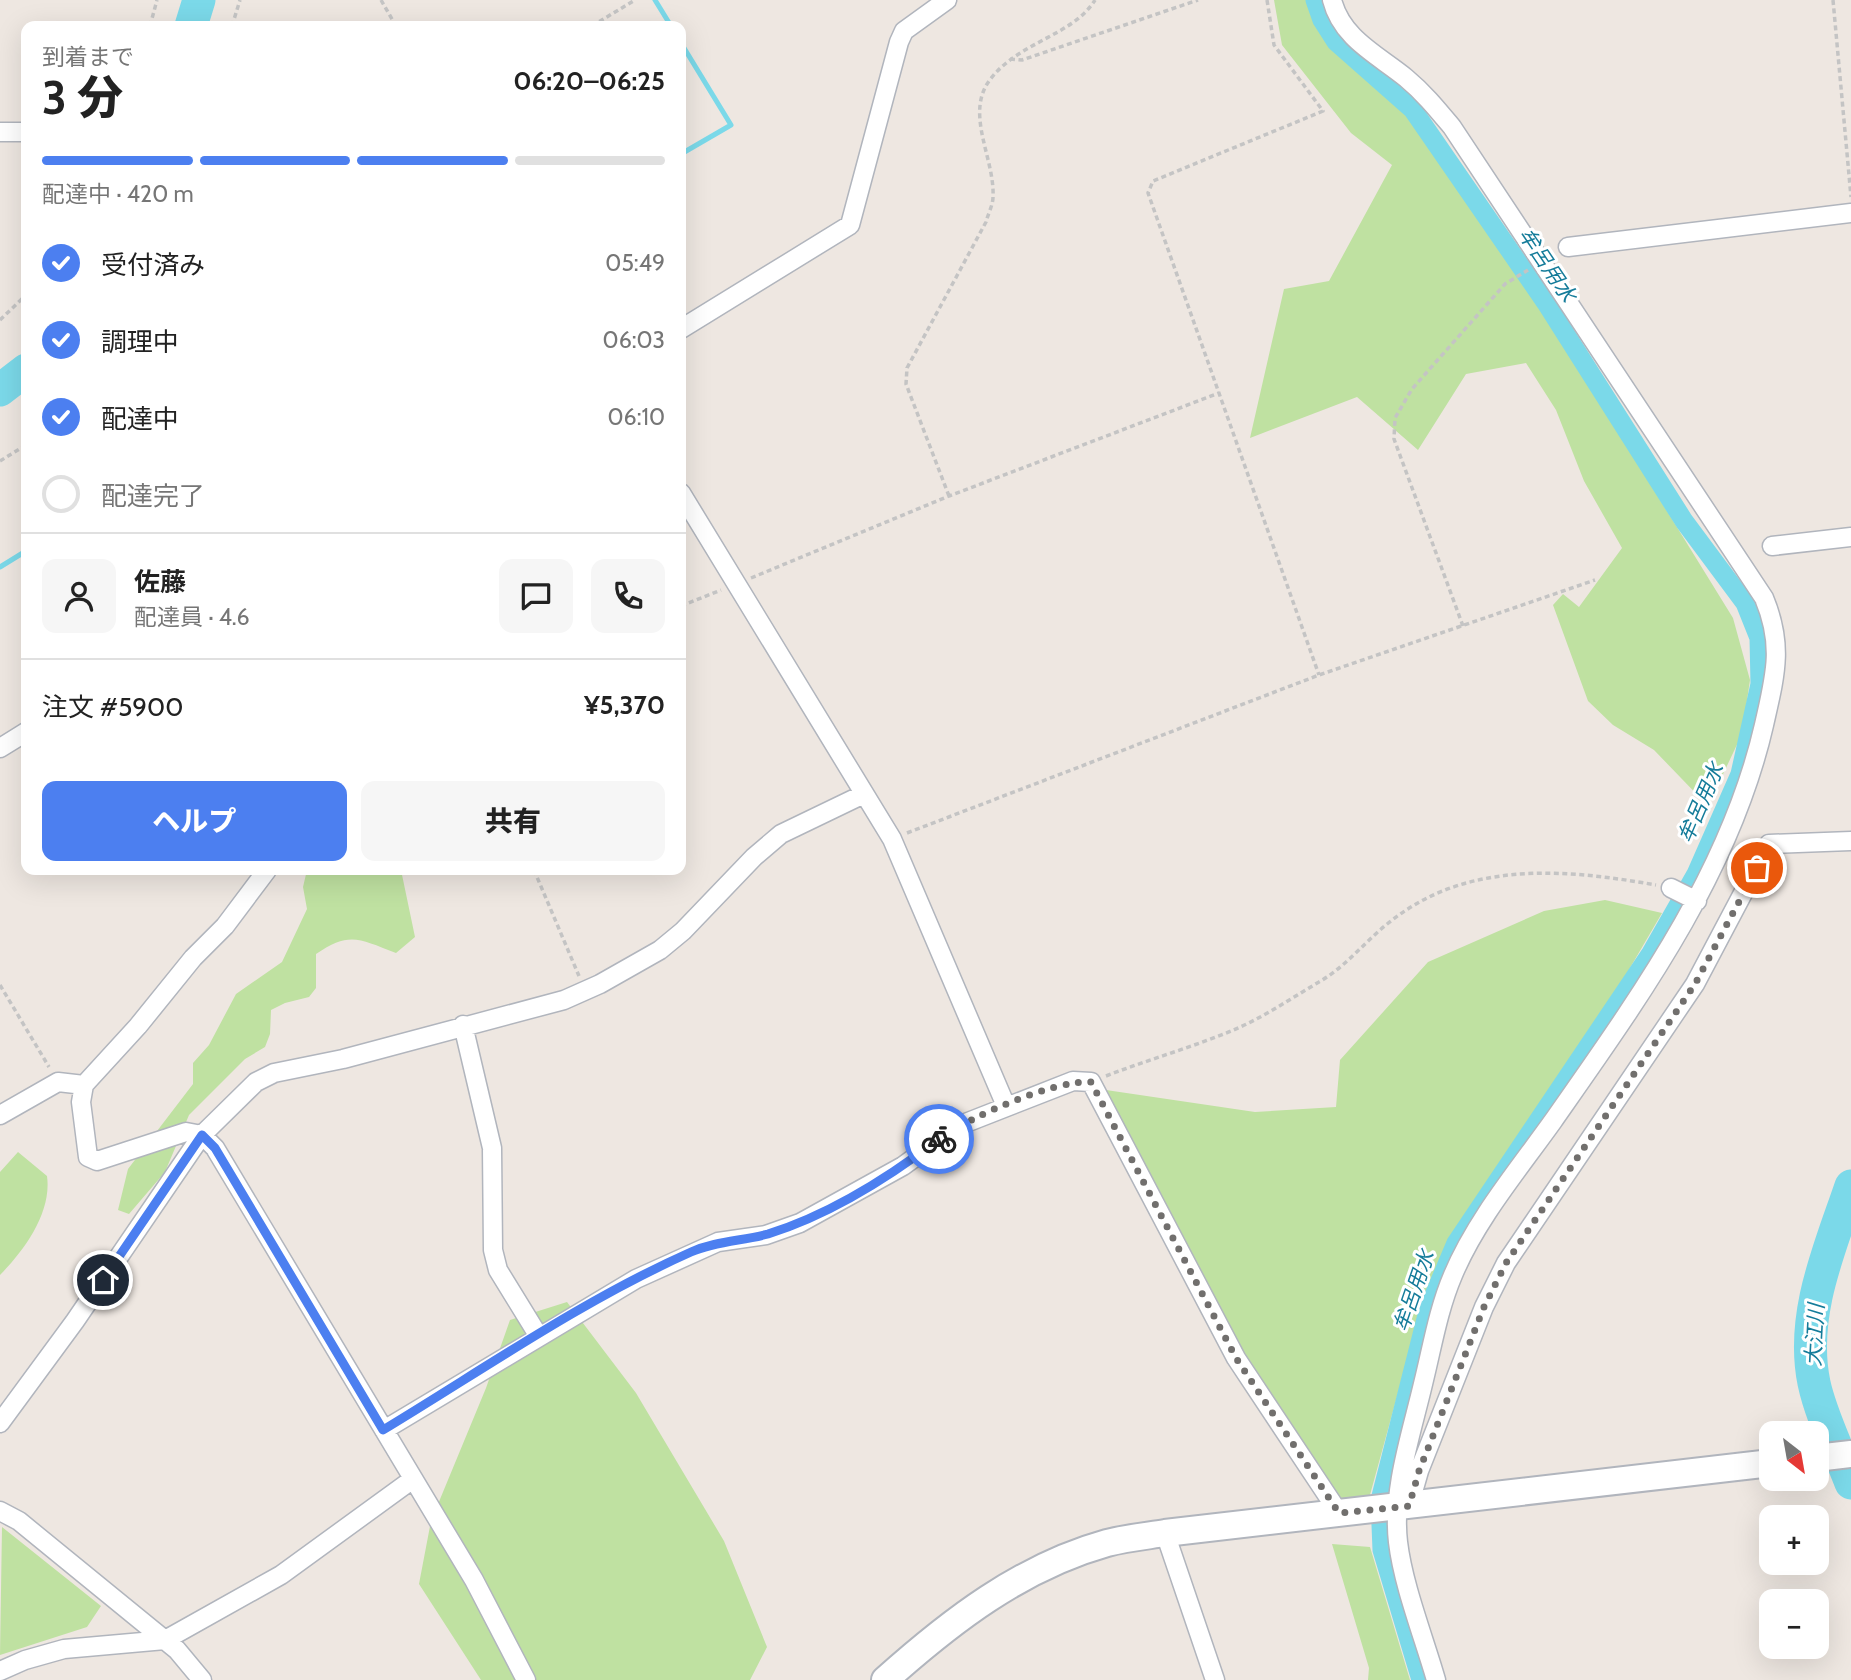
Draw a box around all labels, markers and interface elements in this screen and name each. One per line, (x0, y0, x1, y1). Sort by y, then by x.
text: 到着まで (42, 43, 134, 71)
text: 06:20–06:25 (513, 65, 665, 97)
text: 3 分 (42, 70, 123, 126)
text: 配達中 · 420 m (42, 180, 194, 208)
water label: 牟呂用水 (1514, 223, 1582, 308)
icon: check (42, 244, 80, 282)
text: 受付済み (101, 249, 205, 281)
text: 05:49 (605, 249, 665, 277)
icon: check (42, 321, 80, 359)
text: 調理中 (101, 326, 179, 358)
text: 06:03 (603, 326, 665, 354)
icon: check (42, 398, 80, 436)
text: 配達中 (101, 403, 179, 435)
text: 06:10 (608, 403, 665, 431)
text: 配達完了 (101, 480, 205, 512)
button: person (42, 559, 116, 633)
button: chat (499, 559, 573, 633)
button: phone (591, 559, 665, 633)
text: 佐藤 (134, 566, 186, 598)
text: 配達員 · 4.6 (134, 603, 250, 631)
text: ¥5,370 (584, 689, 665, 721)
text: 注文 #5900 (42, 691, 183, 723)
water label: 牟呂用水 (1673, 757, 1729, 846)
button: ヘルプ (42, 781, 347, 861)
button: 共有 (361, 781, 665, 861)
pin (1727, 838, 1787, 898)
icon: bag (1738, 849, 1776, 887)
courier (904, 1104, 974, 1174)
icon: bike (920, 1120, 958, 1158)
water label: 牟呂用水 (1388, 1245, 1440, 1335)
pin (73, 1250, 133, 1310)
icon: home (84, 1261, 122, 1299)
water label: 大江川 (1800, 1301, 1829, 1367)
north arrow (1759, 1421, 1829, 1491)
map controls (1759, 1421, 1829, 1659)
button: + (1759, 1505, 1829, 1575)
button: − (1759, 1589, 1829, 1659)

